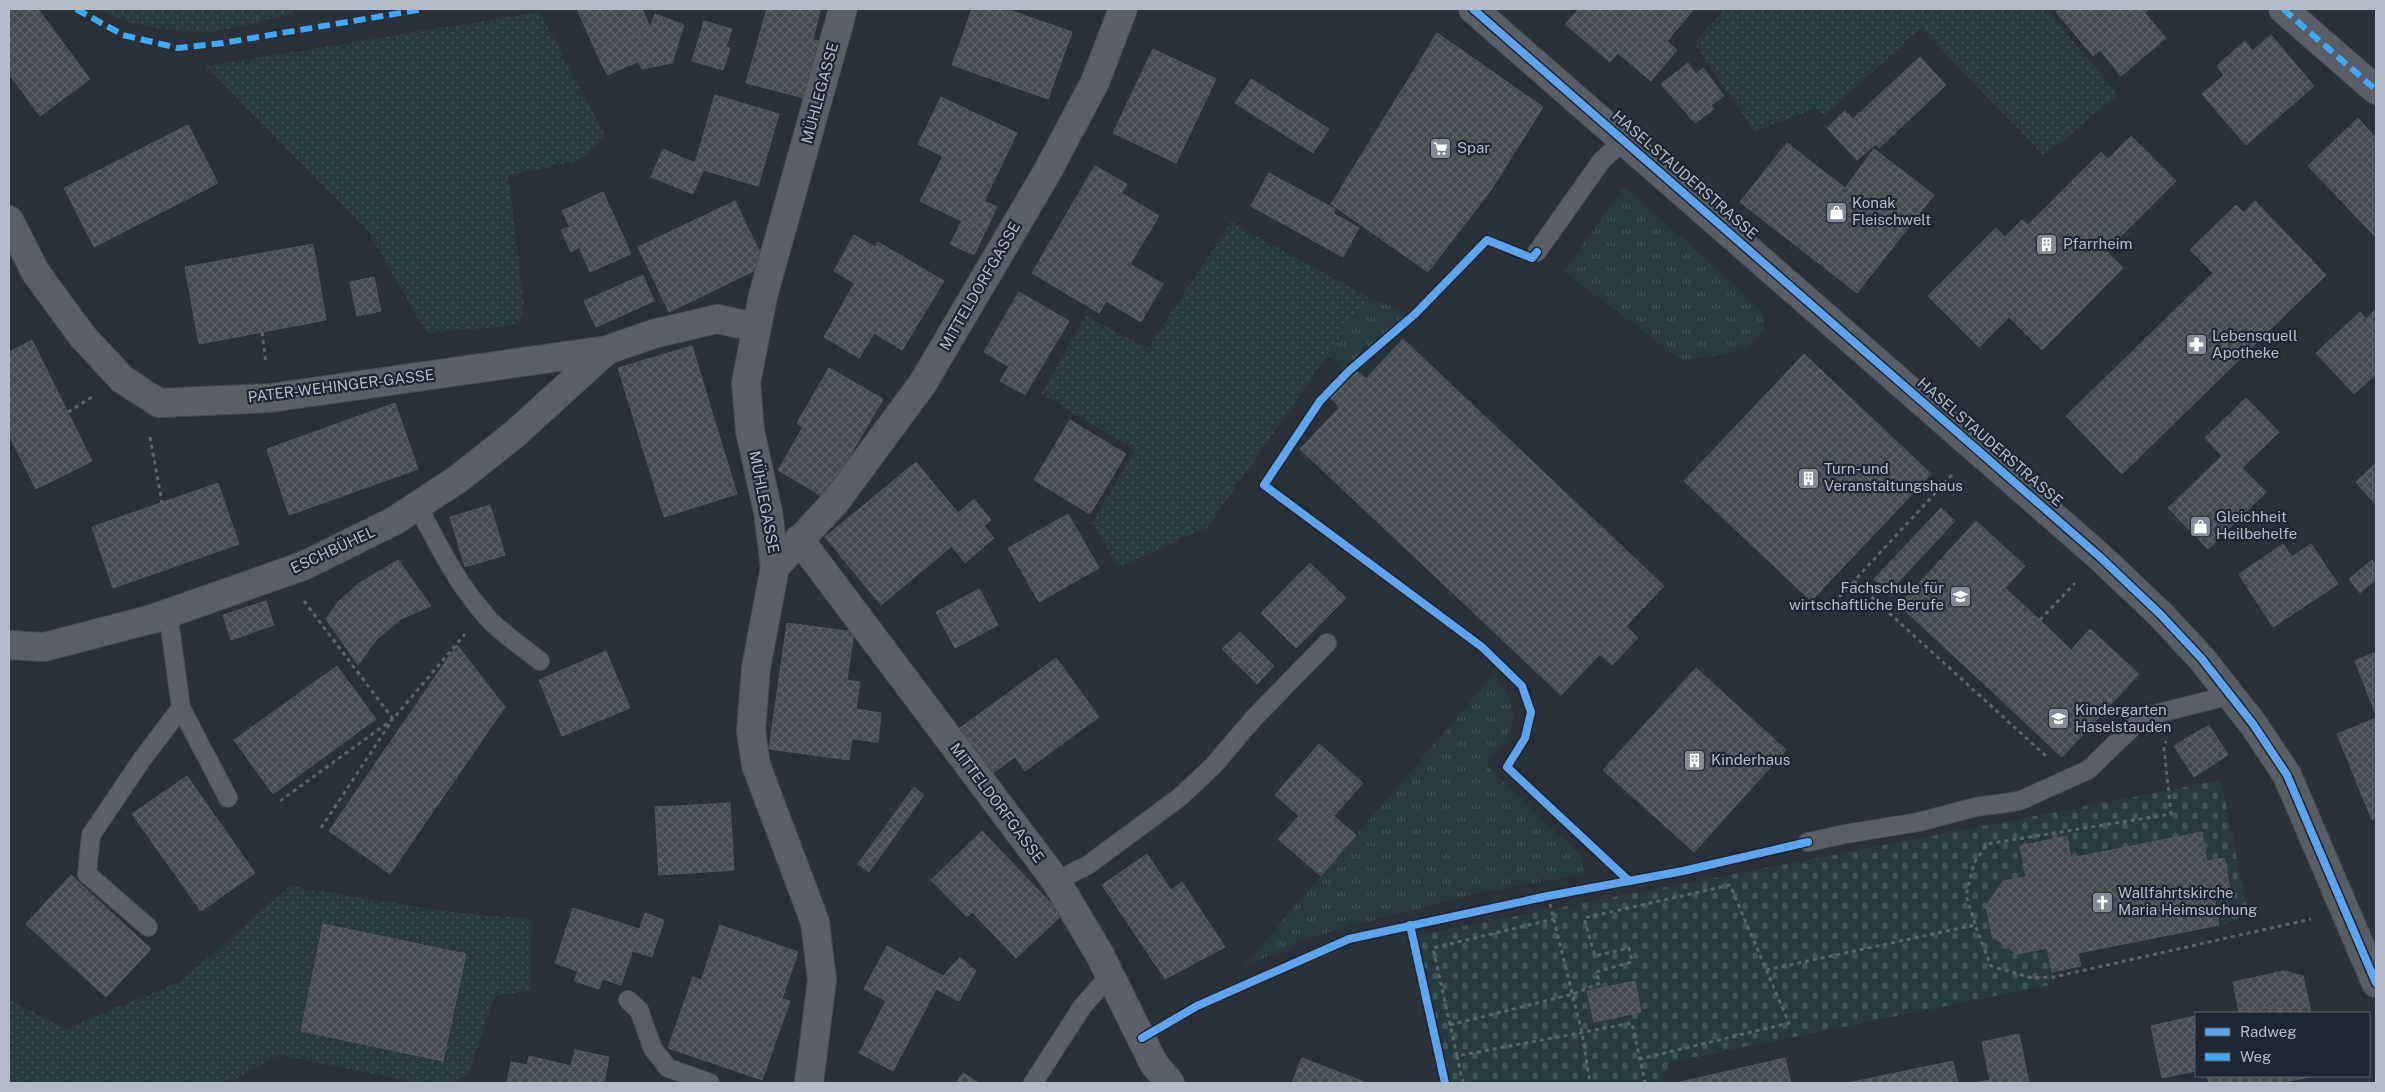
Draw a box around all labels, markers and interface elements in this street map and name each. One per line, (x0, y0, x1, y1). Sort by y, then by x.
street label: MÜHLEGASSE (797, 40, 841, 145)
street label: HASELSTAUDERSTRASSE (1609, 107, 1761, 242)
supermarket icon: Spar (1429, 136, 1453, 160)
place label: Spar (1457, 139, 1490, 156)
place label: Konak Fleischwelt (1852, 194, 1931, 228)
shop icon: Konak Fleischwelt (1824, 200, 1848, 224)
street label: MITTELDORFGASSE (936, 219, 1023, 353)
building icon: Pfarrheim (2035, 232, 2059, 256)
place label: Pfarrheim (2063, 235, 2133, 252)
place label: Lebensquell Apotheke (2212, 327, 2297, 361)
pharmacy icon: Lebensquell Apotheke (2184, 333, 2208, 357)
street label: PATER-WEHINGER-GASSE (247, 366, 435, 405)
street label: HASELSTAUDERSTRASSE (1914, 374, 2066, 509)
street label: MÜHLEGASSE (746, 449, 784, 555)
place label: Turn- und Veranstaltungshaus (1824, 460, 1963, 494)
building icon: Turn- und Veranstaltungshaus (1796, 466, 1820, 490)
place label: Gleichheit Heilbehelfe (2216, 508, 2297, 542)
shop icon: Gleichheit Heilbehelfe (2188, 514, 2212, 538)
street label: ESCHBÜHEL (287, 522, 378, 577)
place label: Fachschule für wirtschaftliche Berufe (1789, 579, 1944, 613)
school or university icon: Fachschule für wirtschaftliche Berufe (1948, 585, 1972, 609)
place label: Kindergarten Haselstauden (2075, 701, 2171, 735)
school or university icon: Kindergarten Haselstauden (2047, 707, 2071, 731)
street label: MITTELDORFGASSE (947, 740, 1048, 866)
building icon: Kinderhaus (1683, 748, 1707, 772)
place label: Kinderhaus (1711, 751, 1790, 768)
place label: Wallfahrtskirche Maria Heimsuchung (2118, 884, 2257, 918)
church icon: Wallfahrtskirche Maria Heimsuchung (2090, 890, 2114, 914)
legend (2195, 1012, 2370, 1077)
text: Radweg (2240, 1023, 2297, 1040)
text: Weg (2240, 1048, 2271, 1065)

